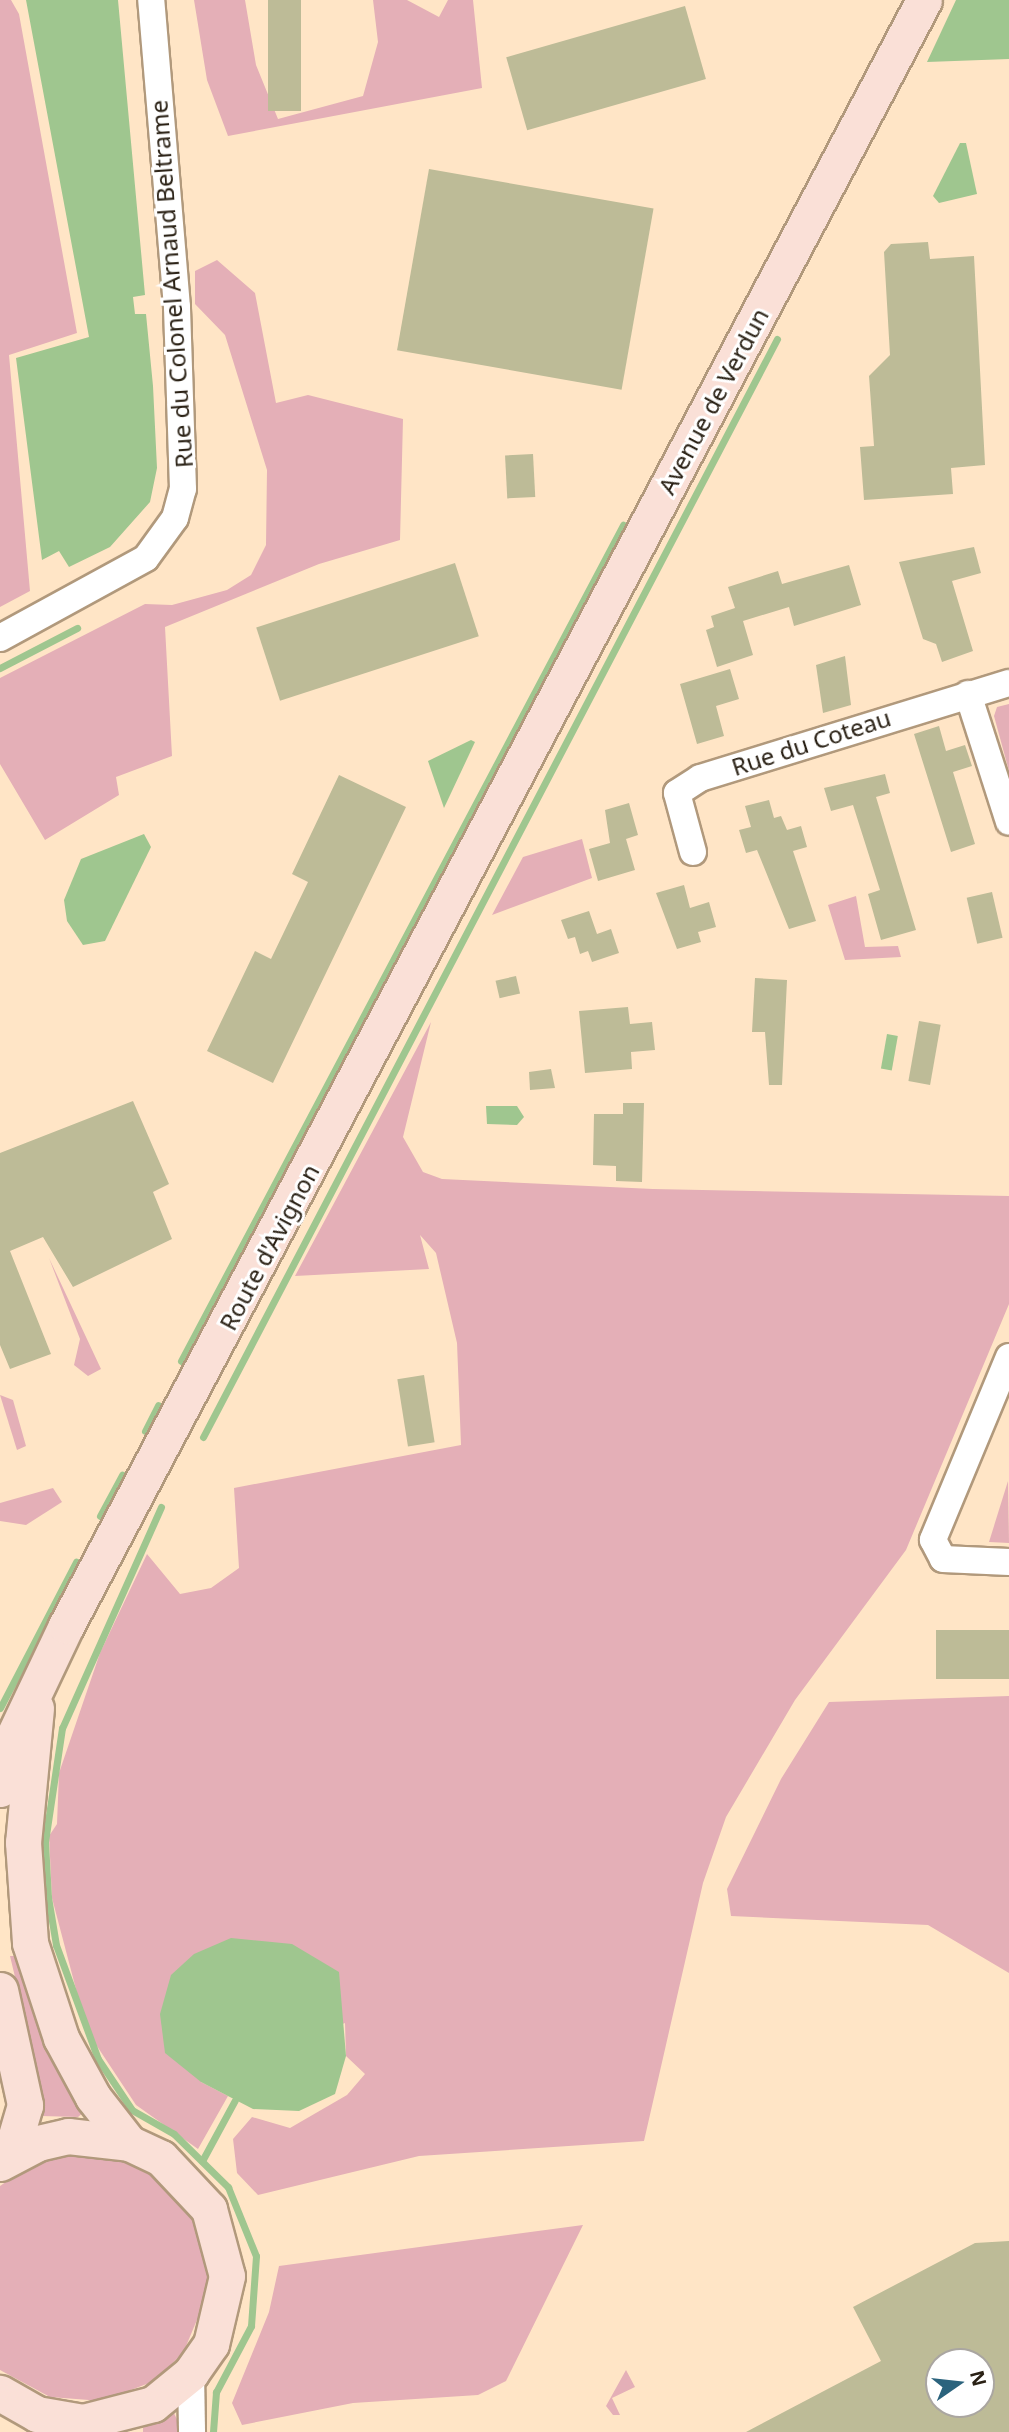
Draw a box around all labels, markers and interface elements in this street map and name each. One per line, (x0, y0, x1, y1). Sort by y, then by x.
street label: Rue du Colonel Arnaud Beltrame (144, 99, 198, 469)
street label: Avenue de Verdun (652, 303, 774, 499)
street label: Rue du Coteau (728, 703, 894, 781)
street label: Route d'Avignon (213, 1159, 325, 1335)
north arrow (925, 2348, 995, 2418)
text: N (964, 2368, 993, 2389)

